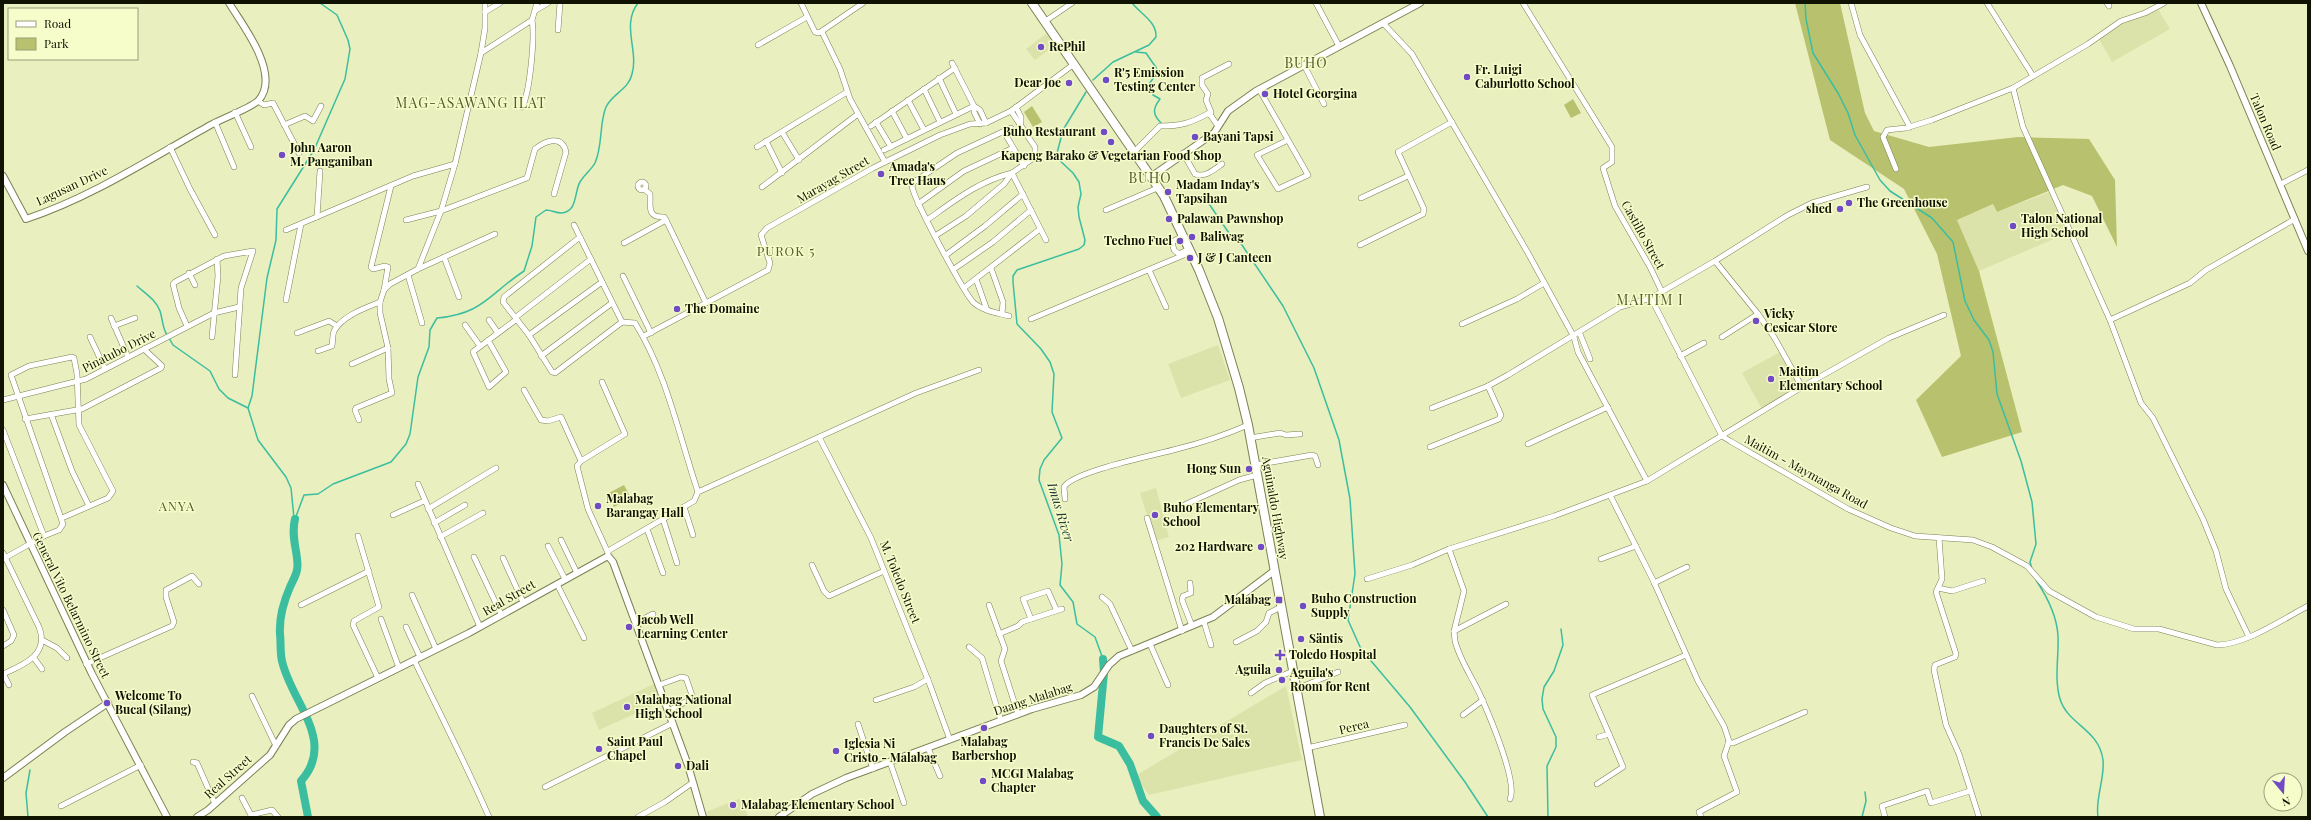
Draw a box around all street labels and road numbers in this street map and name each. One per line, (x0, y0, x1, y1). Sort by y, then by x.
street label: Talon Road (2247, 91, 2285, 153)
street label: Marayag Street (793, 152, 872, 206)
street label: Lagusan Drive (33, 162, 110, 209)
street label: Castillo Street (1618, 197, 1670, 272)
street label: Pinatubo Drive (79, 325, 158, 376)
street label: Maitim - Maymanga Road (1742, 431, 1871, 512)
street label: Aguinaldo Highway (1259, 454, 1293, 561)
street label: General Vito Belarmino Street (29, 529, 115, 681)
street label: M. Toledo Street (877, 538, 925, 626)
street label: Real Street (479, 575, 538, 619)
street label: Daang Malabag (991, 678, 1075, 718)
street label: Perea (1337, 715, 1370, 737)
street label: Real Street (200, 750, 255, 802)

